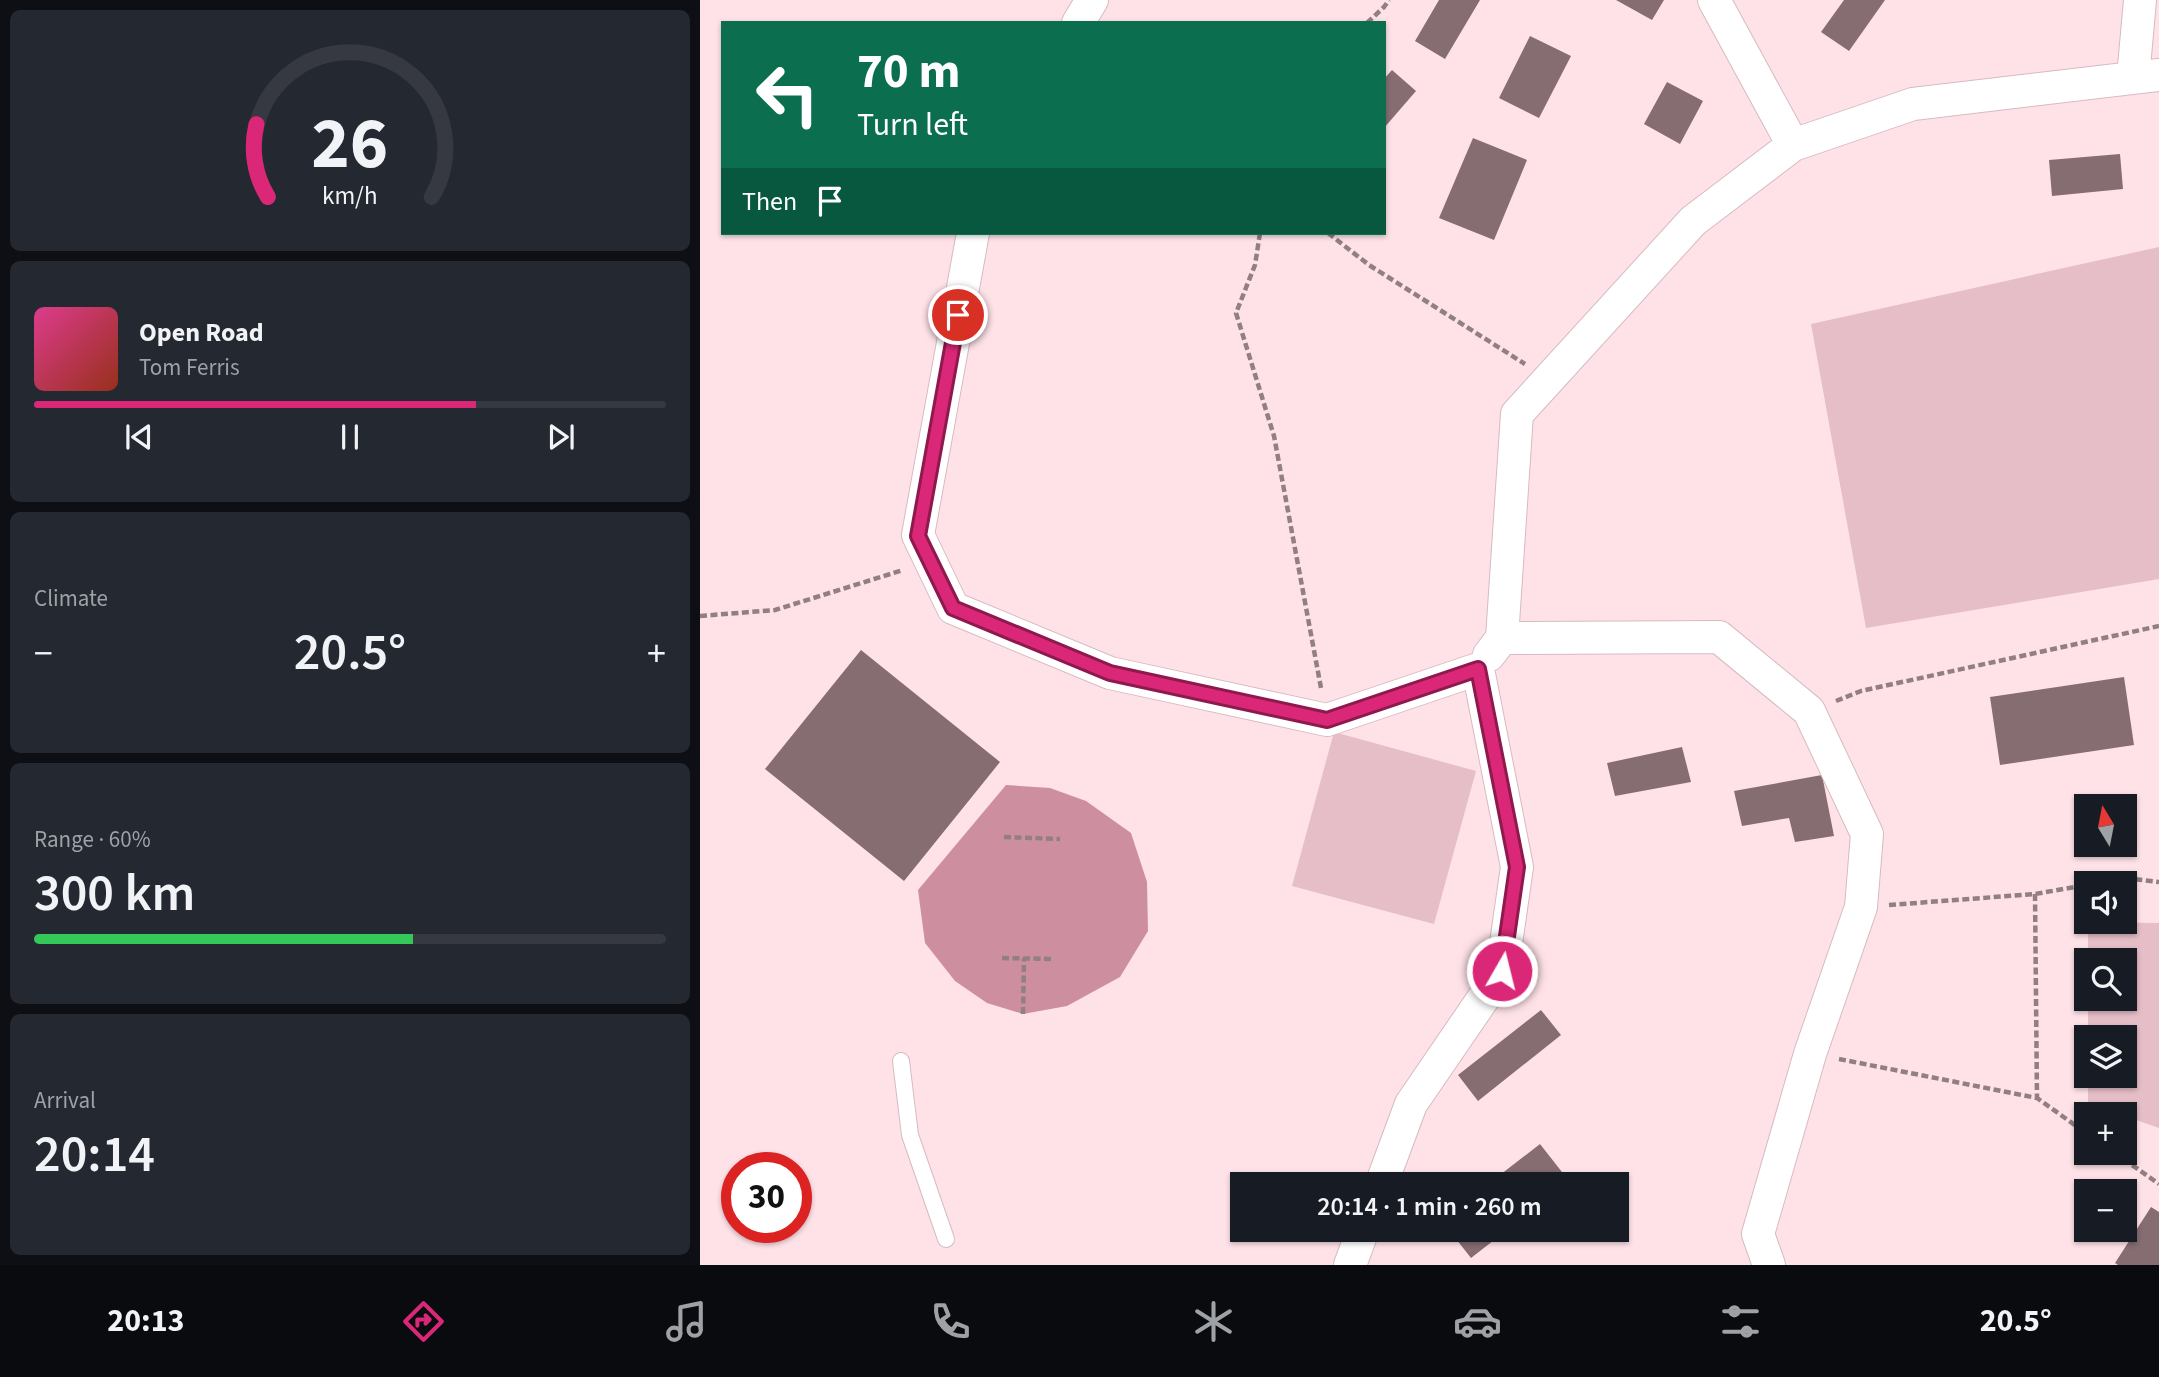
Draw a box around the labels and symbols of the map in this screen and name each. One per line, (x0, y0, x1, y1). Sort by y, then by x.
pin (928, 285, 988, 345)
north arrow (2074, 794, 2137, 858)
position arrow (1465, 934, 1539, 1008)
speed limit sign: 30 (721, 1152, 812, 1243)

